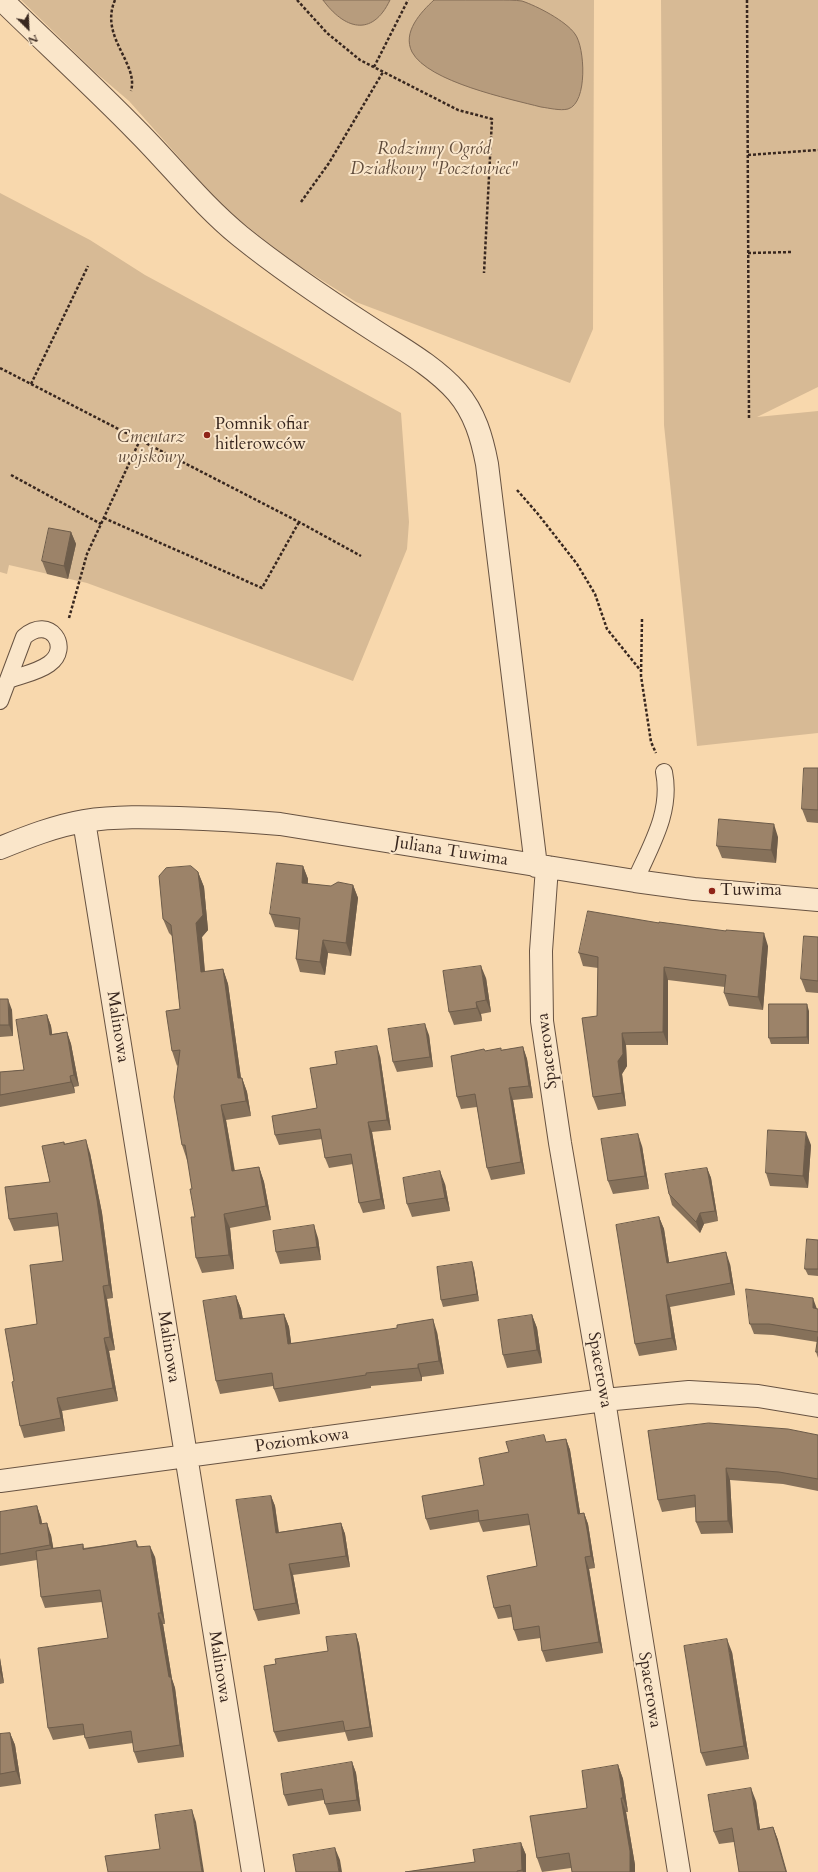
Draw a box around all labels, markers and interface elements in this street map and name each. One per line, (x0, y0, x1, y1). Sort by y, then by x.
north arrow (8, 8, 48, 48)
text: N (26, 31, 41, 48)
park label: Rodzinny Ogród Działkowy "Pocztowiec" (350, 140, 518, 180)
place label: Pomnik ofiar hitlerowców (215, 415, 309, 455)
park label: Cmentarz wojskowy (117, 428, 185, 468)
marker: Pomnik ofiar hitlerowców (202, 430, 212, 440)
street label: Juliana Tuwima (393, 833, 509, 871)
place label: Tuwima (720, 881, 782, 901)
marker: Tuwima (707, 886, 717, 896)
street label: Malinowa (101, 990, 133, 1064)
street label: Spacerowa (533, 1012, 563, 1090)
street label: Malinowa (152, 1310, 184, 1384)
street label: Spacerowa (582, 1330, 616, 1410)
street label: Poziomkowa (254, 1424, 350, 1458)
street label: Malinowa (203, 1630, 235, 1704)
street label: Spacerowa (633, 1651, 665, 1729)

